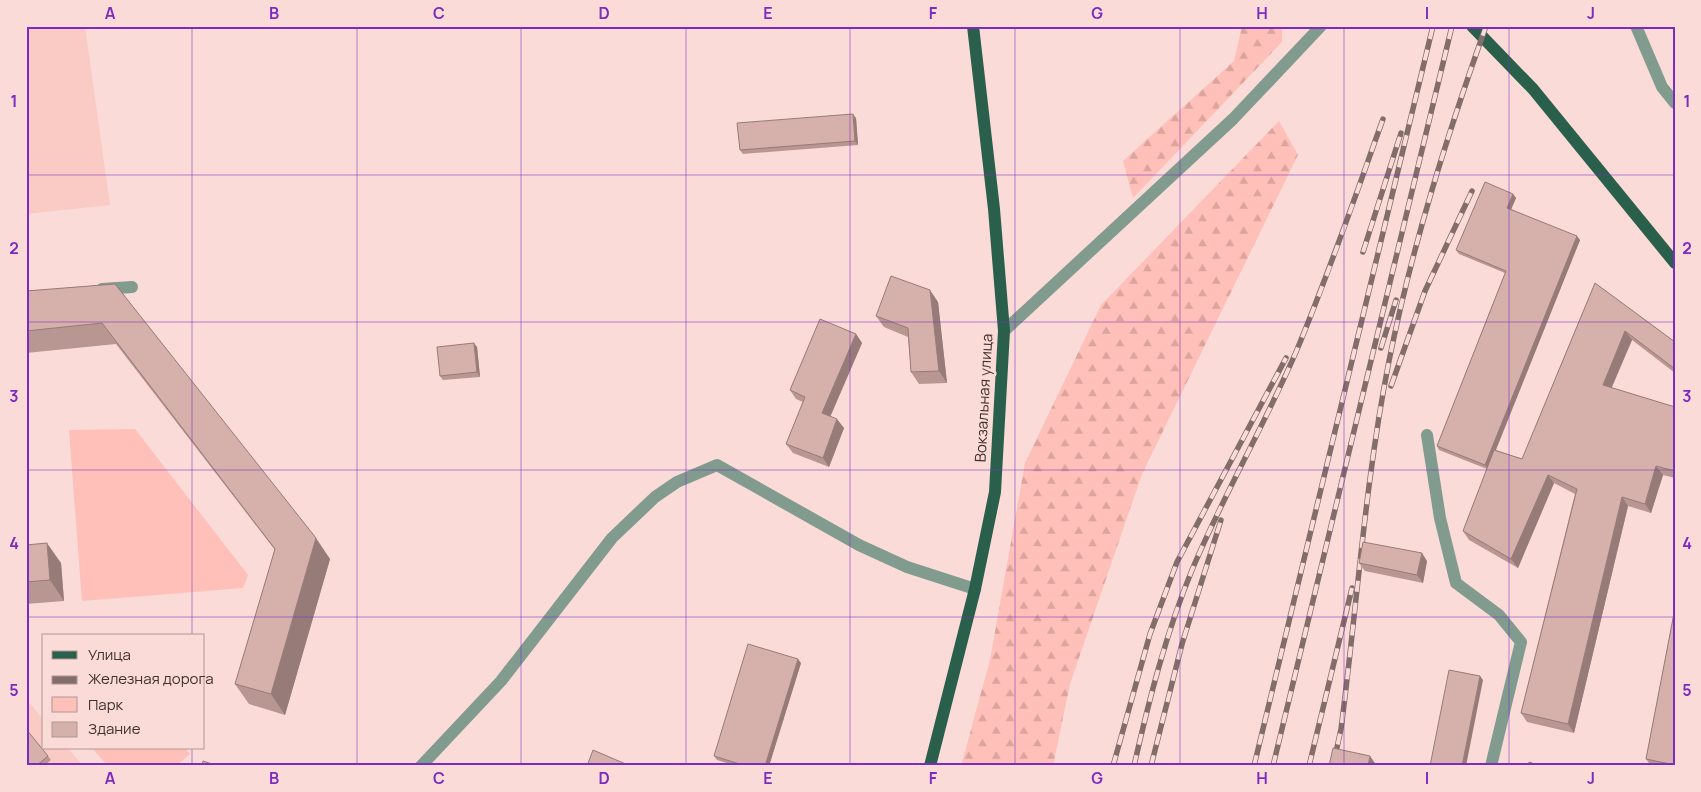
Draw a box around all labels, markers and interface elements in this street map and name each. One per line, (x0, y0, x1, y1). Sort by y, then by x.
text: A (105, 2, 116, 24)
text: B (269, 2, 279, 24)
text: C (433, 2, 445, 24)
text: D (598, 2, 610, 24)
text: E (763, 2, 773, 24)
text: F (929, 2, 938, 24)
text: G (1091, 2, 1103, 24)
text: H (1256, 2, 1268, 24)
text: I (1425, 2, 1429, 24)
text: J (1587, 2, 1595, 24)
text: 1 (10, 90, 18, 112)
text: 1 (1683, 90, 1691, 112)
text: 2 (9, 237, 19, 259)
text: 2 (1682, 237, 1692, 259)
street label: Вокзальная улица (970, 333, 997, 463)
text: 3 (9, 385, 19, 407)
text: 3 (1682, 385, 1692, 407)
text: 4 (9, 532, 19, 554)
text: 4 (1682, 532, 1692, 554)
legend (42, 634, 205, 750)
text: Улица (88, 644, 131, 665)
text: Железная дорога (88, 668, 213, 689)
text: 5 (9, 679, 19, 701)
text: 5 (1682, 679, 1692, 701)
text: Парк (88, 694, 124, 715)
text: Здание (88, 718, 141, 739)
text: A (105, 767, 116, 789)
text: B (269, 767, 279, 789)
text: C (433, 767, 445, 789)
text: D (598, 767, 610, 789)
text: E (763, 767, 773, 789)
text: F (929, 767, 938, 789)
text: G (1091, 767, 1103, 789)
text: H (1256, 767, 1268, 789)
text: I (1425, 767, 1429, 789)
text: J (1587, 767, 1595, 789)

